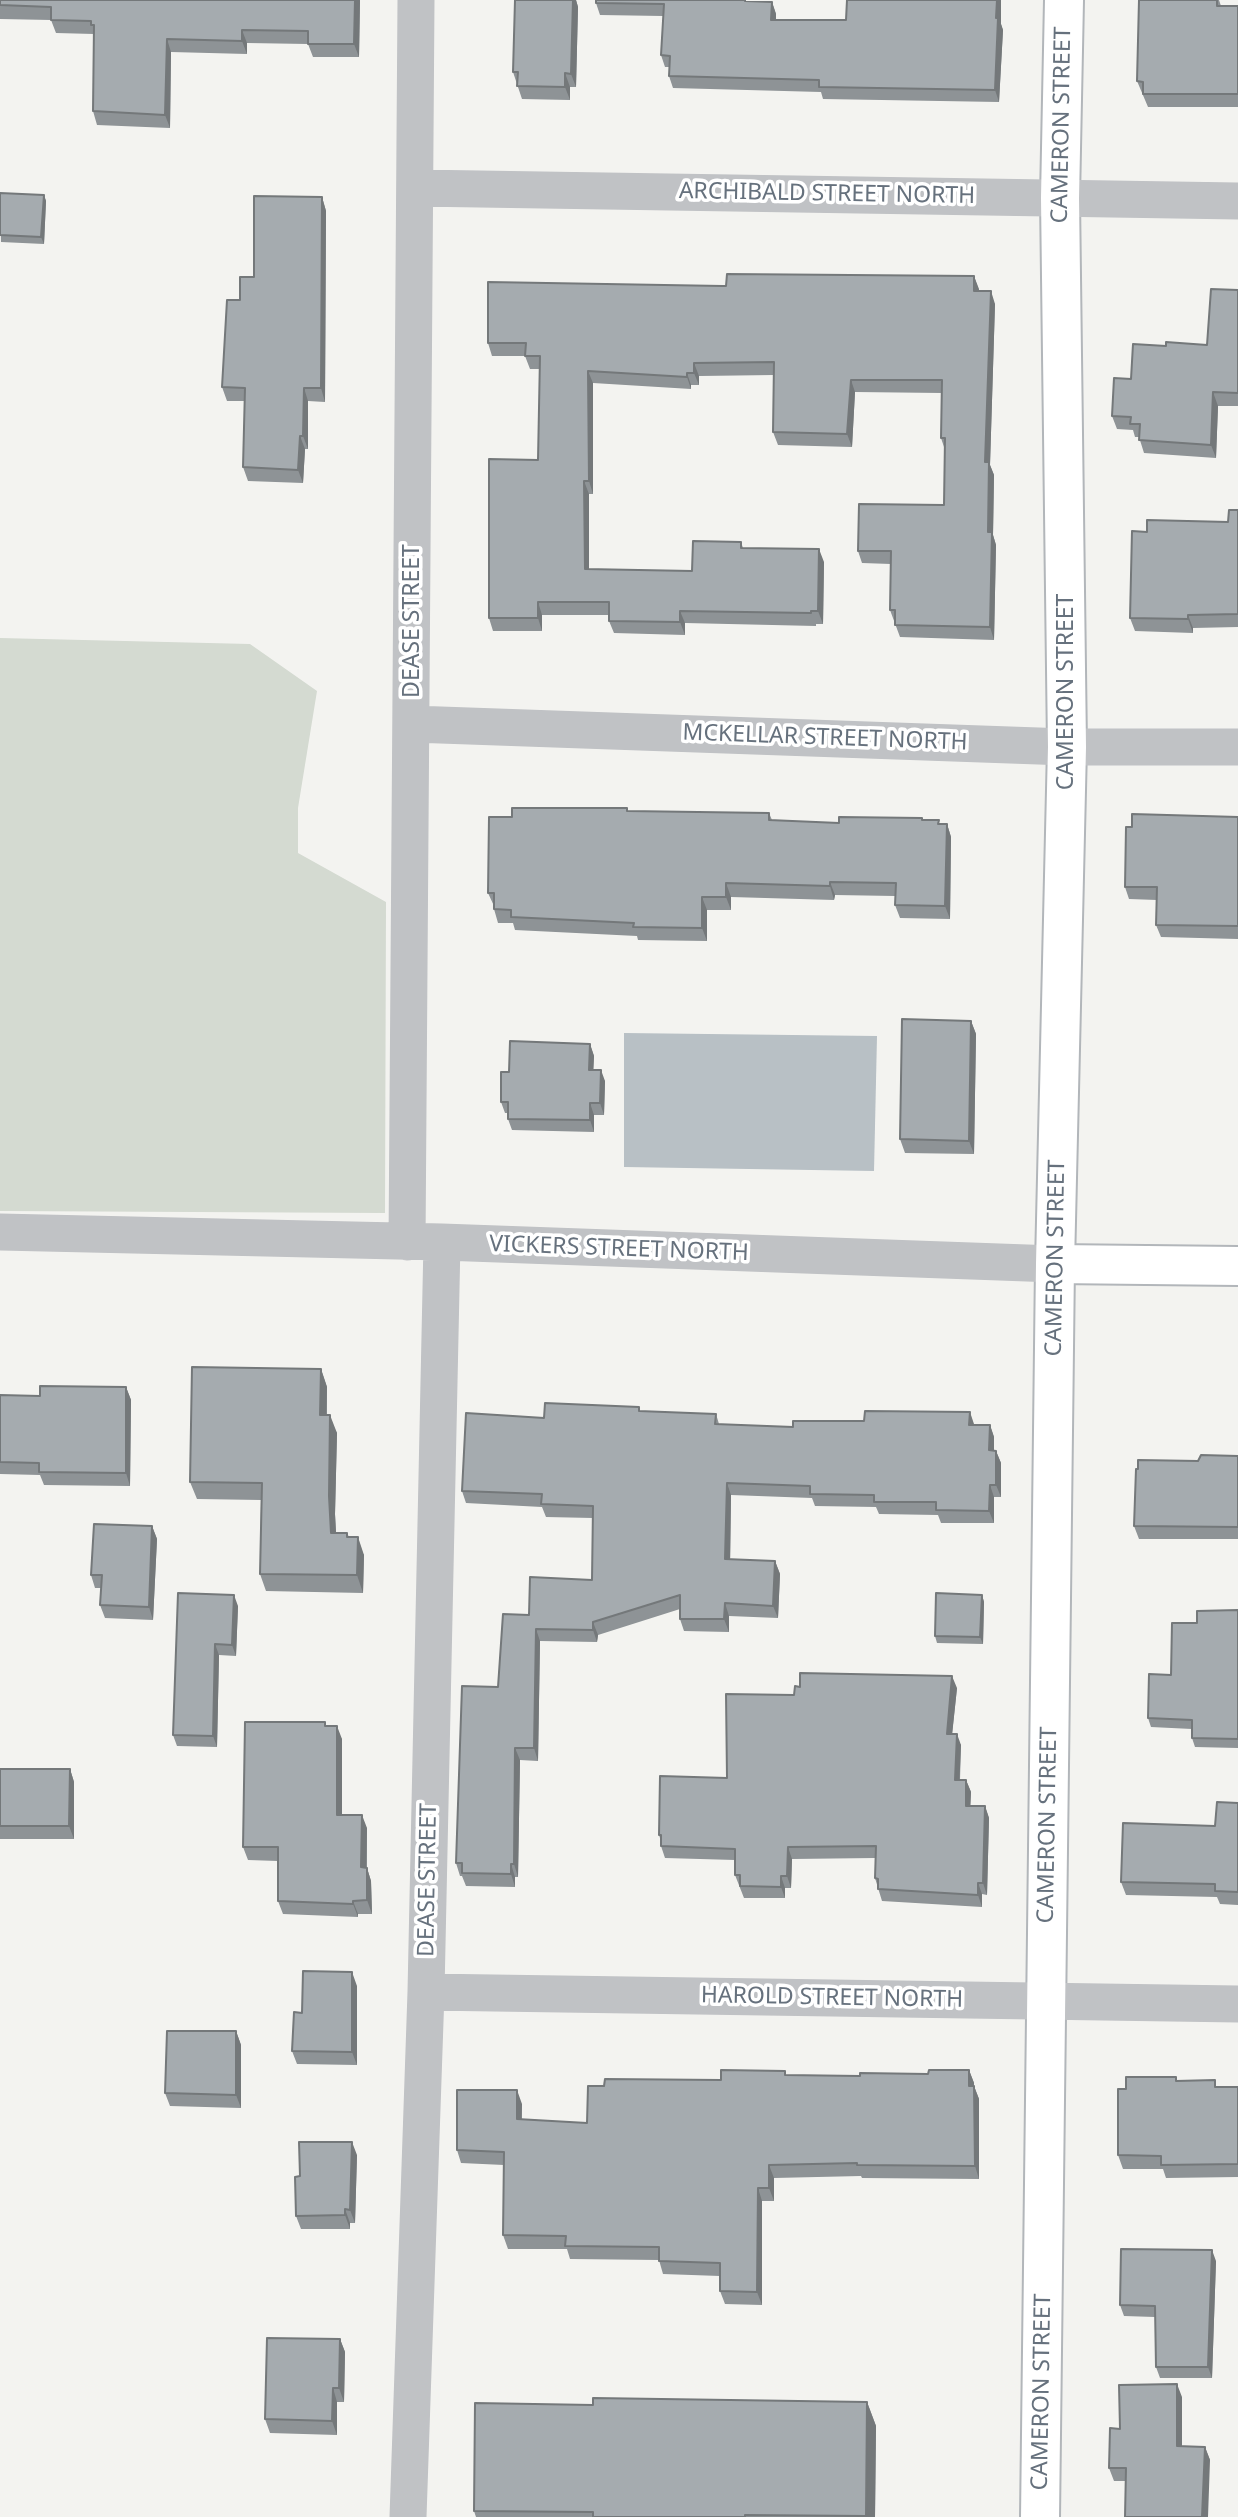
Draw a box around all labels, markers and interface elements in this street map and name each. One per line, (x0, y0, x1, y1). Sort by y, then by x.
street label: CAMERON STREET (1046, 26, 1078, 224)
street label: ARCHIBALD STREET NORTH (679, 178, 975, 210)
street label: DEASE STREET (398, 544, 426, 698)
street label: CAMERON STREET (1052, 594, 1080, 790)
street label: MCKELLAR STREET NORTH (682, 719, 968, 757)
street label: CAMERON STREET (1040, 1159, 1072, 1357)
street label: VICKERS STREET NORTH (489, 1231, 749, 1267)
street label: CAMERON STREET (1032, 1726, 1064, 1924)
street label: DEASE STREET (413, 1803, 443, 1957)
street label: HAROLD STREET NORTH (701, 1982, 963, 2014)
street label: CAMERON STREET (1026, 2293, 1058, 2491)

